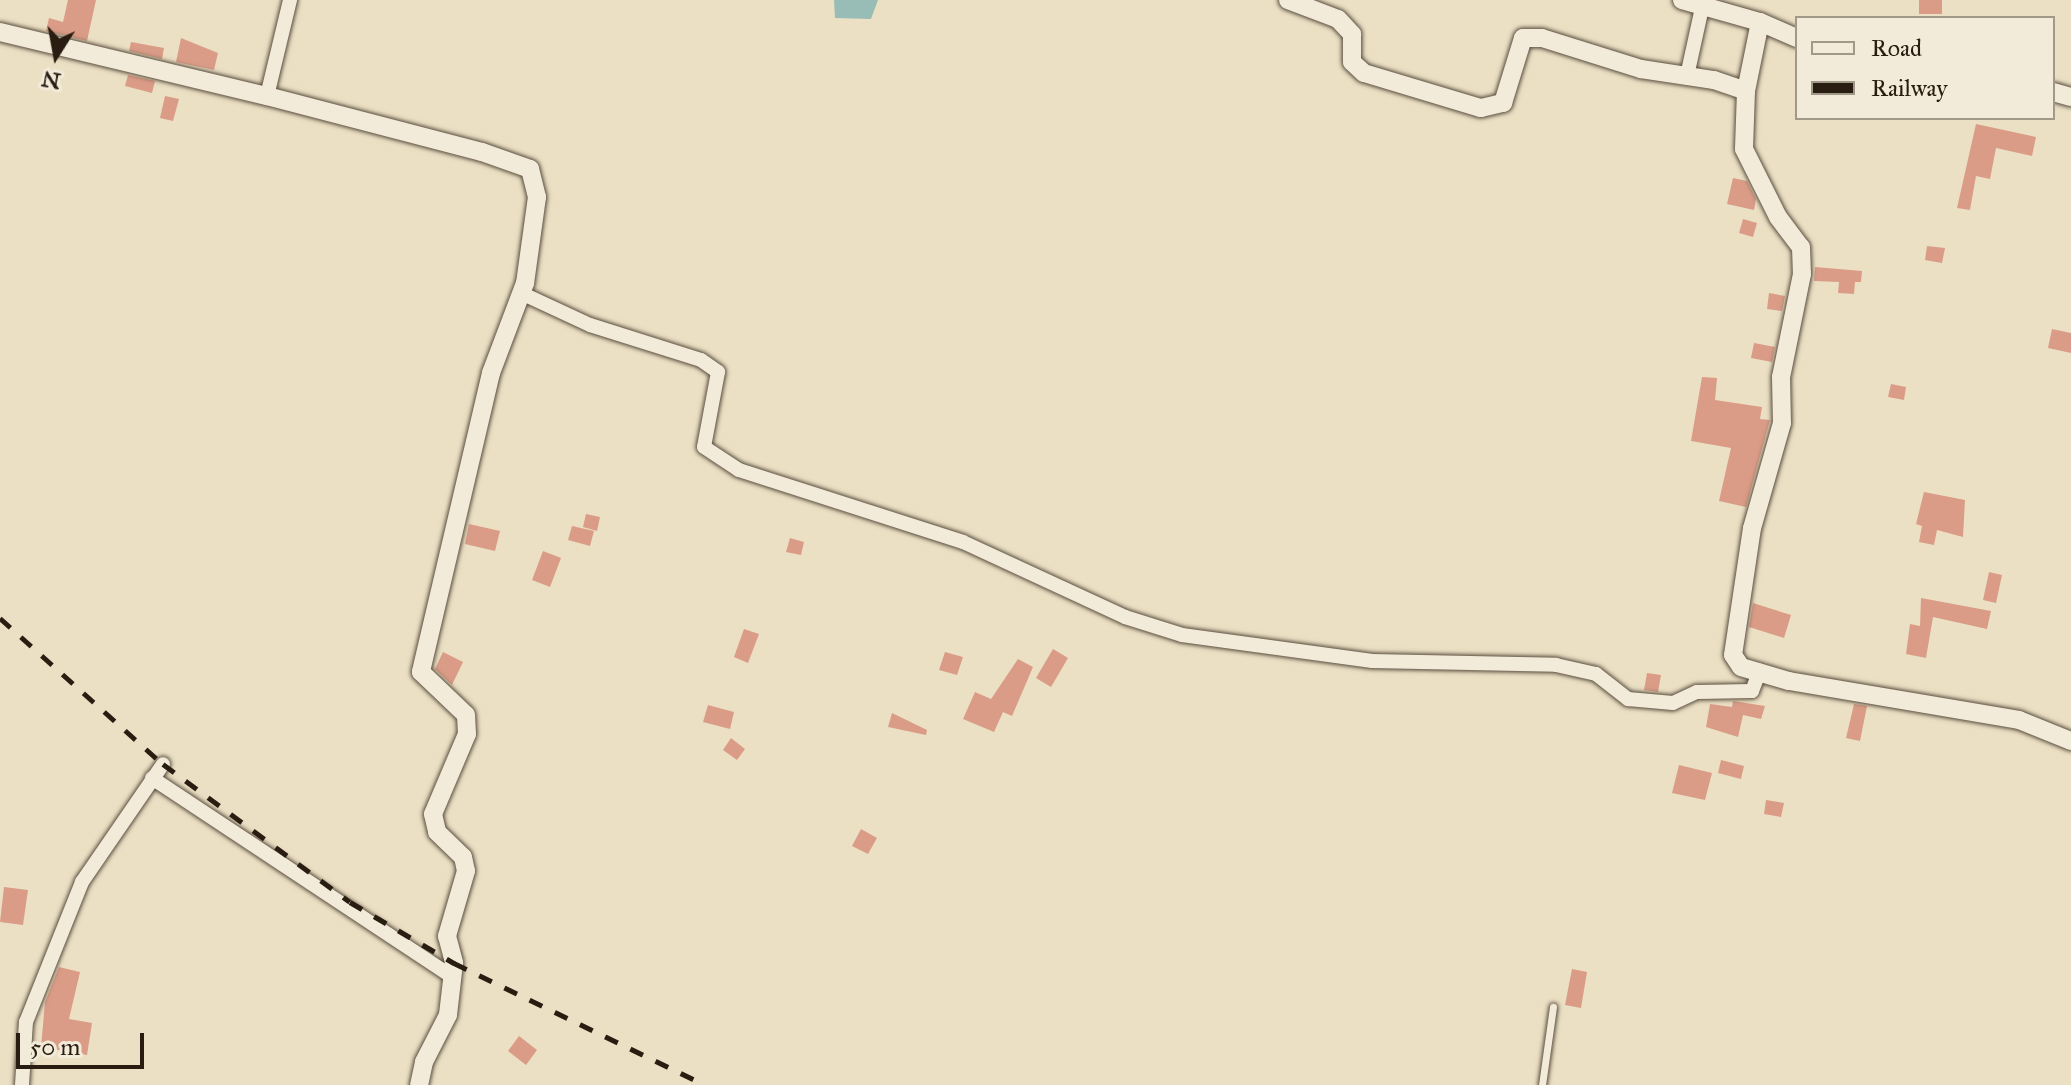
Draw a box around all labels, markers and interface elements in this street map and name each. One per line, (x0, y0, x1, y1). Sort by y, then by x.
north arrow (16, 16, 96, 96)
legend (1795, 16, 2055, 120)
text: Road (1871, 33, 1922, 63)
text: N (40, 65, 63, 95)
text: Railway (1871, 73, 1948, 103)
scale bar (20, 1017, 148, 1067)
text: 50 m (30, 1032, 80, 1062)

